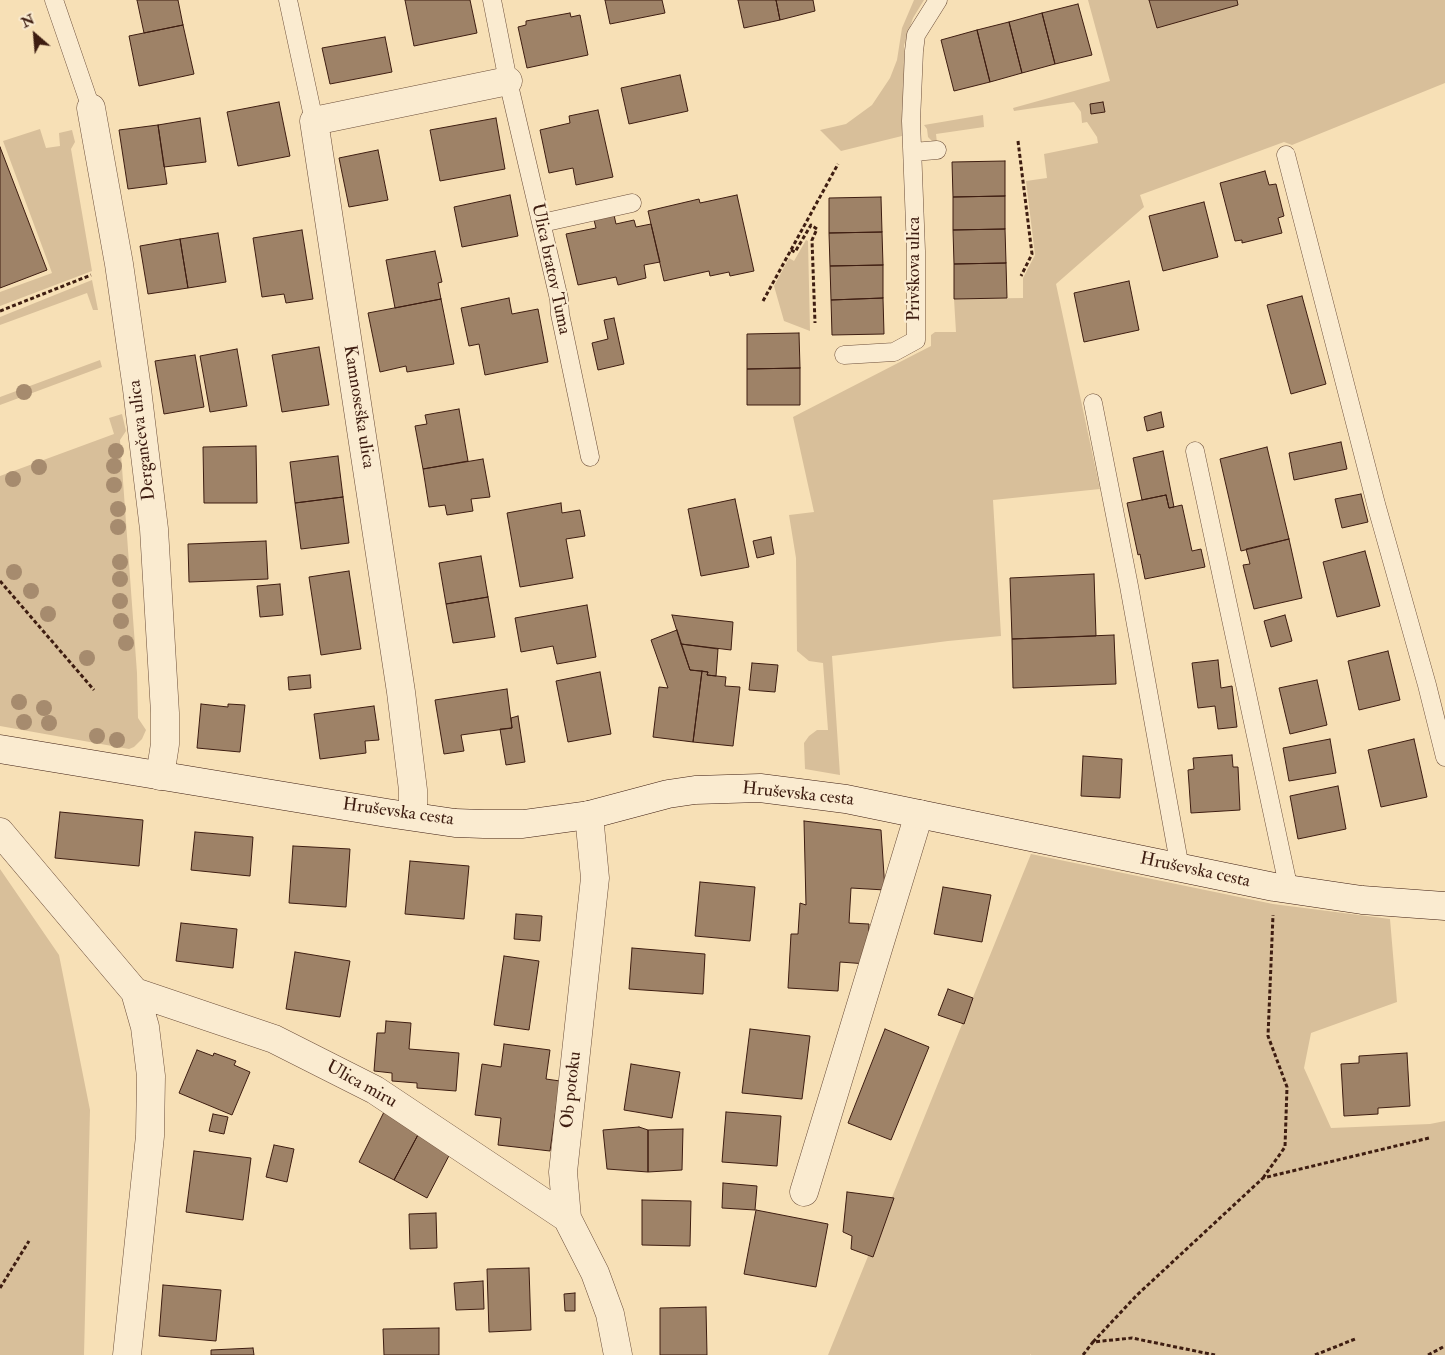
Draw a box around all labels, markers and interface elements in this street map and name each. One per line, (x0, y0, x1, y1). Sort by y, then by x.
north arrow (10, 10, 60, 60)
text: N (19, 11, 37, 32)
street label: Ulica bratov Tuma (526, 201, 574, 337)
street label: Privškova ulica (904, 217, 926, 321)
street label: Kamnoseška ulica (338, 344, 378, 470)
street label: Dergančeva ulica (125, 379, 161, 501)
street label: Hruševska cesta (741, 778, 855, 812)
street label: Hruševska cesta (341, 794, 455, 832)
street label: Hruševska cesta (1138, 849, 1252, 893)
street label: Ob potoku (557, 1050, 587, 1130)
street label: Ulica miru (322, 1057, 400, 1113)

